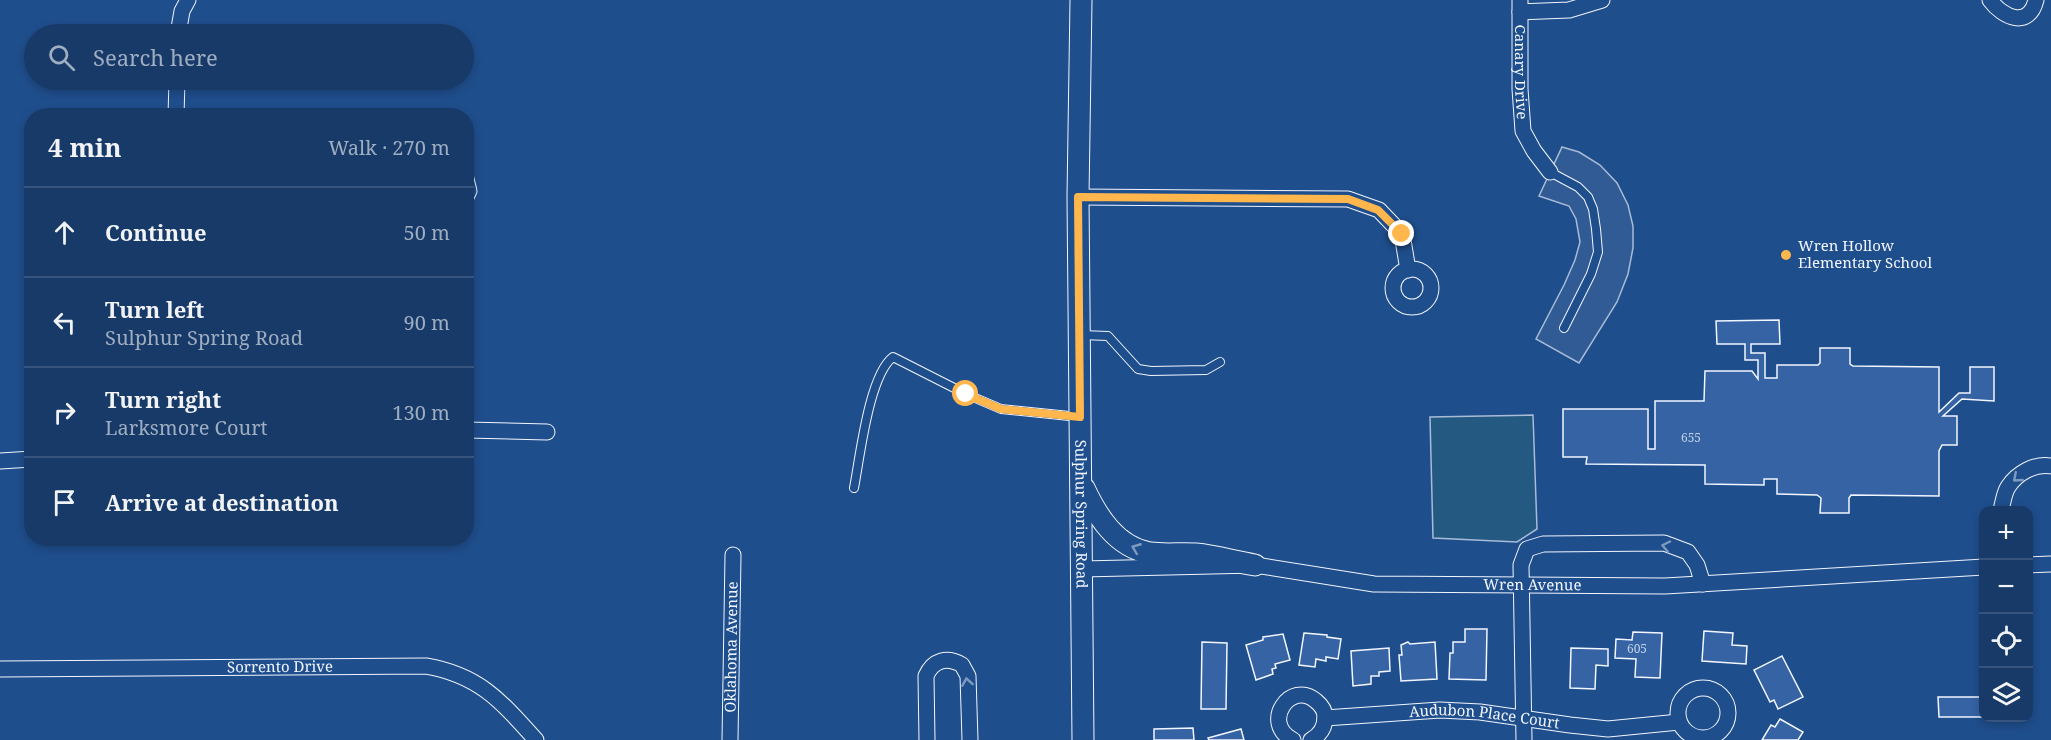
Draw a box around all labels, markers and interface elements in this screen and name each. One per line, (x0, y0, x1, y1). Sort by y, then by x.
search box (24, 24, 474, 90)
street label: Canary Drive (1511, 25, 1533, 120)
icon: search (45, 41, 78, 74)
text: Search here (93, 42, 218, 72)
text: 4 min (48, 129, 122, 165)
text: Walk · 270 m (328, 134, 450, 161)
icon: ahead (48, 216, 81, 249)
text: Continue (105, 217, 207, 247)
text: 50 m (404, 219, 450, 246)
route end (1388, 220, 1414, 246)
place label: Wren Hollow Elementary School (1798, 235, 1932, 272)
marker: Wren Hollow Elementary School (1779, 248, 1793, 262)
text: Turn left (105, 294, 204, 324)
icon: left (48, 306, 81, 339)
text: 90 m (404, 309, 450, 336)
text: Sulphur Spring Road (105, 324, 303, 351)
route start (952, 380, 978, 406)
text: Turn right (105, 384, 221, 414)
icon: right (48, 396, 81, 429)
text: 130 m (392, 399, 450, 426)
text: Larksmore Court (105, 414, 268, 441)
house number: 655 (1681, 429, 1701, 446)
street label: Sulphur Spring Road (1071, 439, 1093, 588)
one-way arrow (2014, 471, 2024, 482)
icon: arrive (48, 486, 81, 519)
text: Arrive at destination (105, 487, 339, 517)
map controls (1979, 506, 2033, 722)
button: + (1979, 506, 2033, 560)
one-way arrow (1661, 540, 1671, 553)
one-way arrow (1131, 543, 1142, 555)
button: − (1979, 560, 2033, 614)
street label: Wren Avenue (1483, 574, 1582, 594)
street label: Oklahoma Avenue (719, 581, 742, 713)
button: locate (1979, 614, 2033, 668)
house number: 605 (1627, 640, 1647, 657)
street label: Sorrento Drive (227, 656, 333, 676)
button: layers (1979, 668, 2033, 722)
one-way arrow (962, 677, 974, 687)
street label: Audubon Place Court (1408, 699, 1561, 732)

